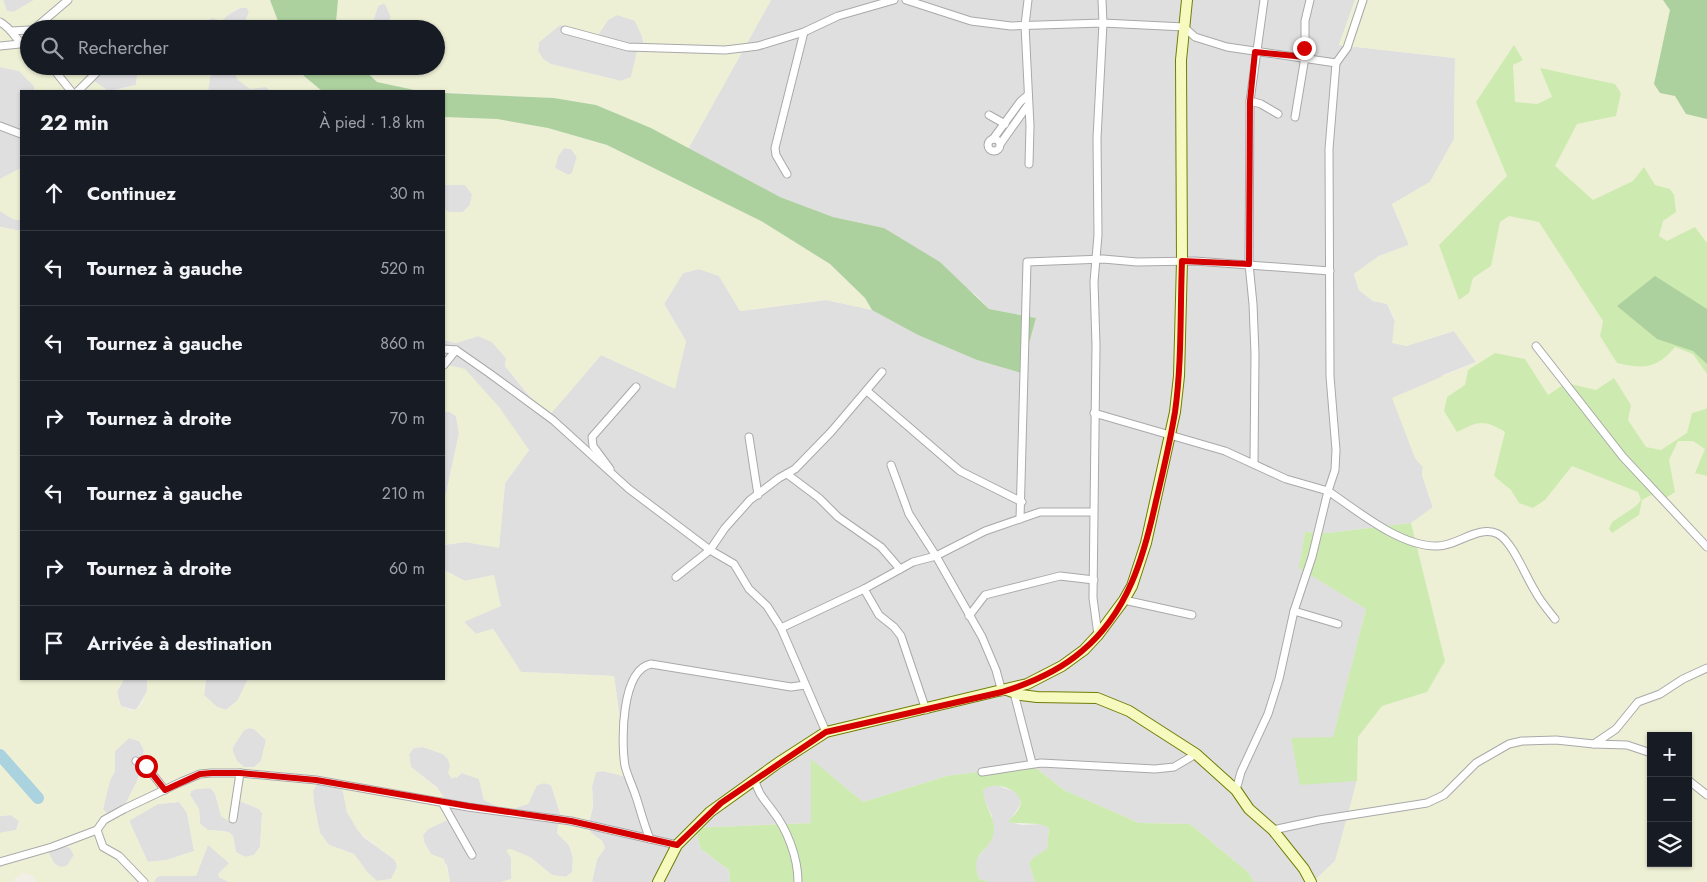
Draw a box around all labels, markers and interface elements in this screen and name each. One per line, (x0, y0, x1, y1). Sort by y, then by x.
search box (20, 20, 445, 75)
icon: search (38, 34, 66, 62)
text: Rechercher (78, 34, 169, 61)
route end (1293, 37, 1316, 60)
text: 22 min (40, 108, 109, 138)
text: À pied · 1.8 km (320, 111, 425, 134)
icon: ahead (40, 179, 68, 207)
text: Continuez (87, 180, 176, 207)
text: 30 m (389, 182, 425, 205)
icon: left (40, 254, 68, 282)
text: Tournez à gauche (87, 255, 243, 282)
text: 520 m (380, 257, 425, 280)
icon: left (40, 329, 68, 357)
text: Tournez à gauche (87, 330, 243, 357)
text: 860 m (380, 332, 425, 355)
icon: right (40, 404, 68, 432)
text: Tournez à droite (87, 405, 232, 432)
text: 70 m (390, 407, 425, 430)
icon: left (40, 479, 68, 507)
text: Tournez à gauche (87, 480, 243, 507)
text: 210 m (382, 482, 425, 505)
icon: right (40, 554, 68, 582)
text: Tournez à droite (87, 555, 232, 582)
text: 60 m (389, 557, 425, 580)
icon: arrive (40, 629, 68, 657)
text: Arrivée à destination (87, 630, 272, 657)
map controls (1647, 732, 1692, 867)
button: + (1647, 732, 1692, 777)
route start (135, 755, 158, 778)
button: − (1647, 777, 1692, 822)
button: layers (1647, 822, 1692, 867)

